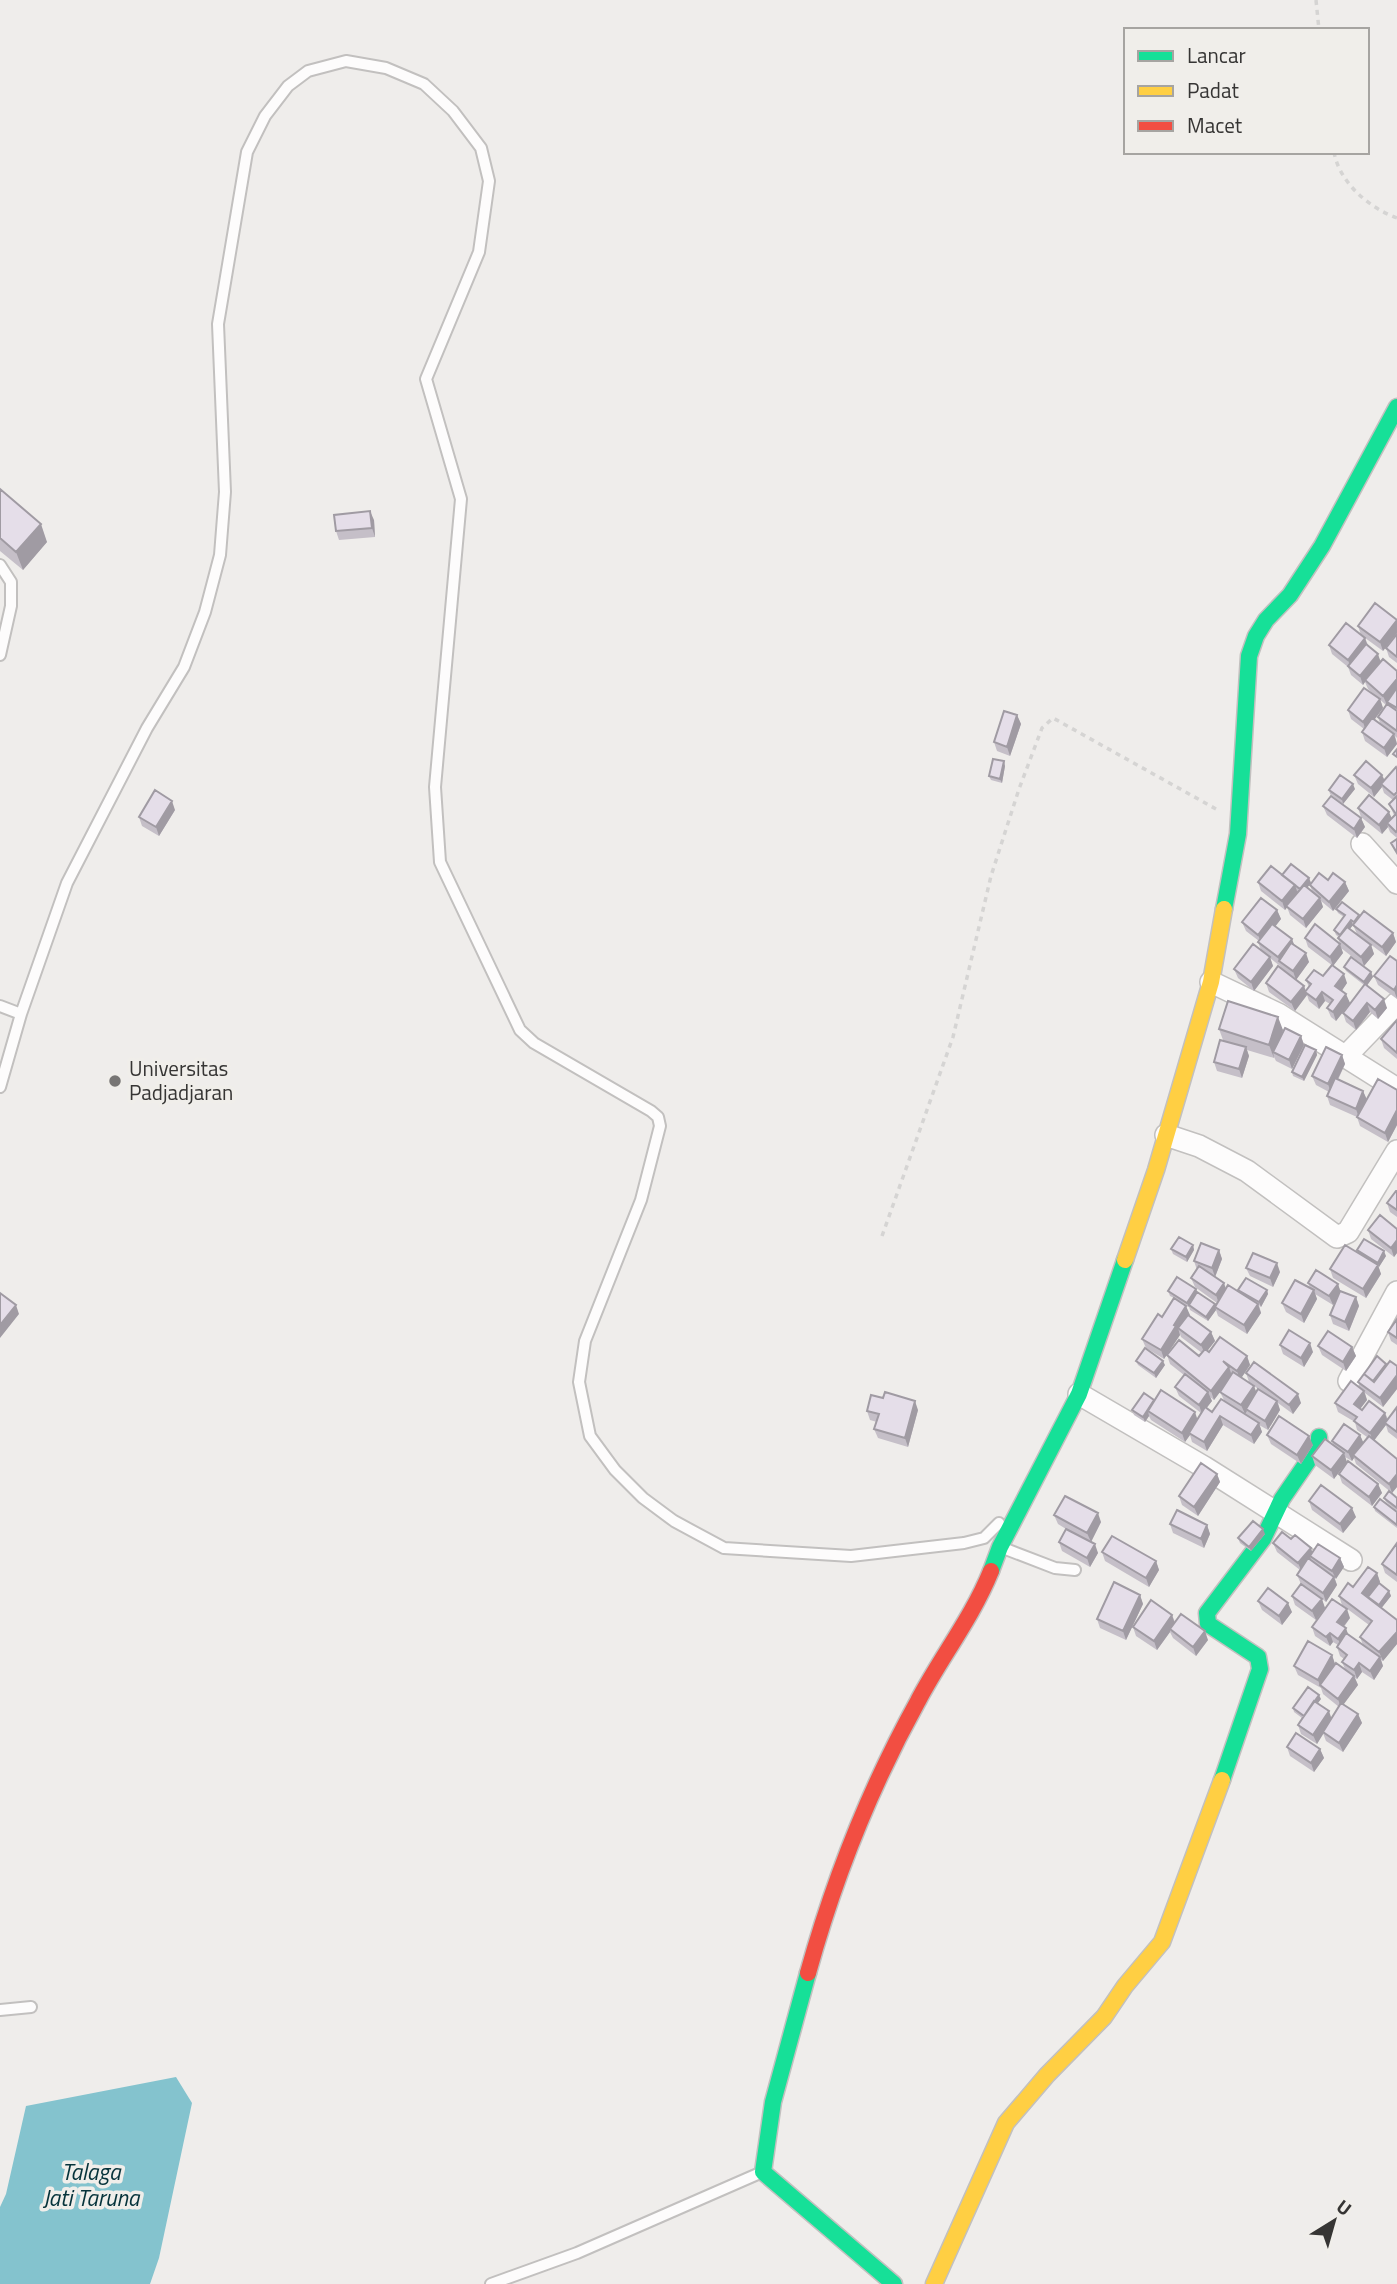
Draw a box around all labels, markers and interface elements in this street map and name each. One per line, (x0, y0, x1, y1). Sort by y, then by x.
legend (1124, 28, 1369, 154)
text: Lancar (1187, 39, 1246, 71)
text: Padat (1187, 74, 1239, 106)
text: Macet (1187, 109, 1243, 141)
place label: Universitas Padjadjaran (129, 1052, 233, 1108)
marker: Universitas Padjadjaran (107, 1073, 123, 1089)
water label: Talaga Jati Taruna (43, 2154, 141, 2215)
north arrow (1299, 2186, 1369, 2256)
text: U (1331, 2192, 1358, 2222)

